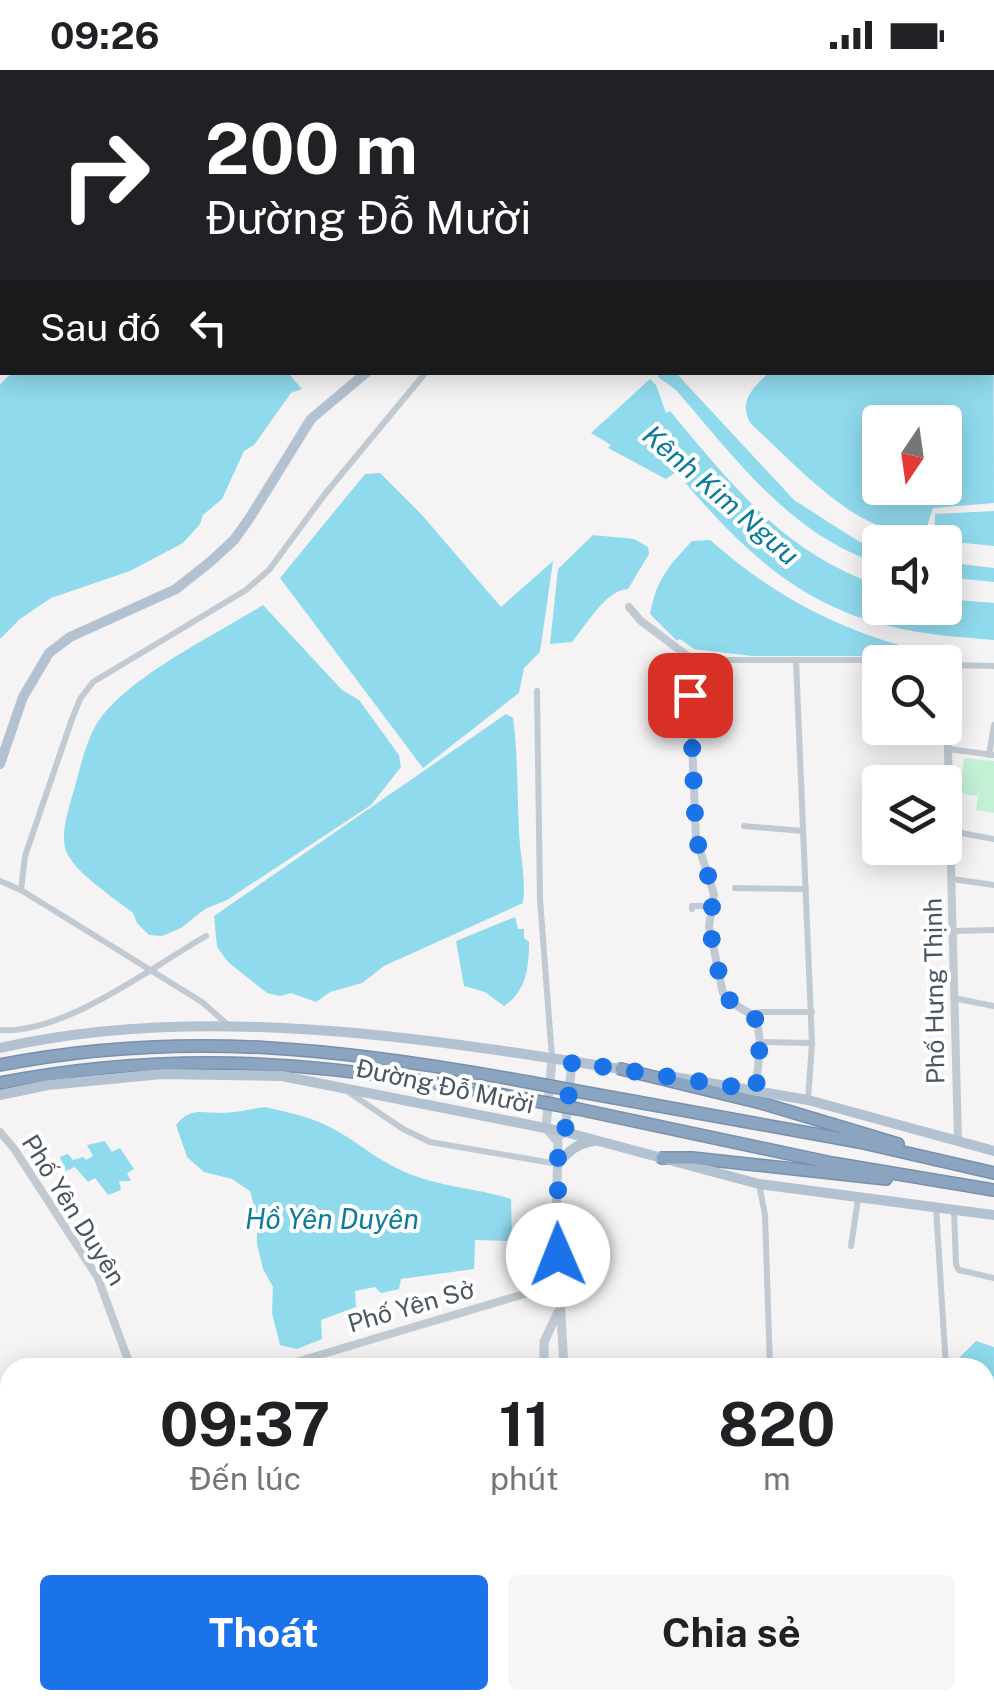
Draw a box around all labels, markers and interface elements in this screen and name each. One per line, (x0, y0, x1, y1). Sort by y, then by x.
text: 09:26 (50, 13, 160, 58)
text: 200 m (205, 107, 418, 190)
icon: right (40, 110, 170, 240)
text: Đường Đỗ Mười (205, 191, 532, 244)
icon: left (181, 300, 236, 355)
text: Sau đó (40, 305, 161, 350)
north arrow (862, 405, 962, 505)
map controls (862, 405, 962, 865)
water label: Kênh Kim Ngưu (636, 418, 806, 571)
button: sound (862, 525, 962, 625)
button: search (862, 645, 962, 745)
pin (648, 653, 733, 738)
icon: arrive (663, 668, 718, 723)
button: layers (862, 765, 962, 865)
street label: Phố Hưng Thịnh (917, 898, 951, 1084)
street label: Đường Đỗ Mười (353, 1052, 537, 1120)
street label: Phố Yên Duyên (16, 1129, 132, 1291)
water label: Hồ Yên Duyên (245, 1202, 419, 1235)
position arrow (506, 1203, 610, 1307)
street label: Phố Yên Sở (344, 1274, 478, 1338)
text: 09:37 (160, 1389, 330, 1460)
text: 11 (499, 1389, 550, 1460)
text: 820 (718, 1389, 835, 1460)
text: Đến lúc (189, 1460, 301, 1497)
text: phút (490, 1460, 559, 1497)
text: m (763, 1460, 791, 1497)
button: Thoát (40, 1575, 488, 1690)
button: Chia sẻ (508, 1575, 955, 1690)

